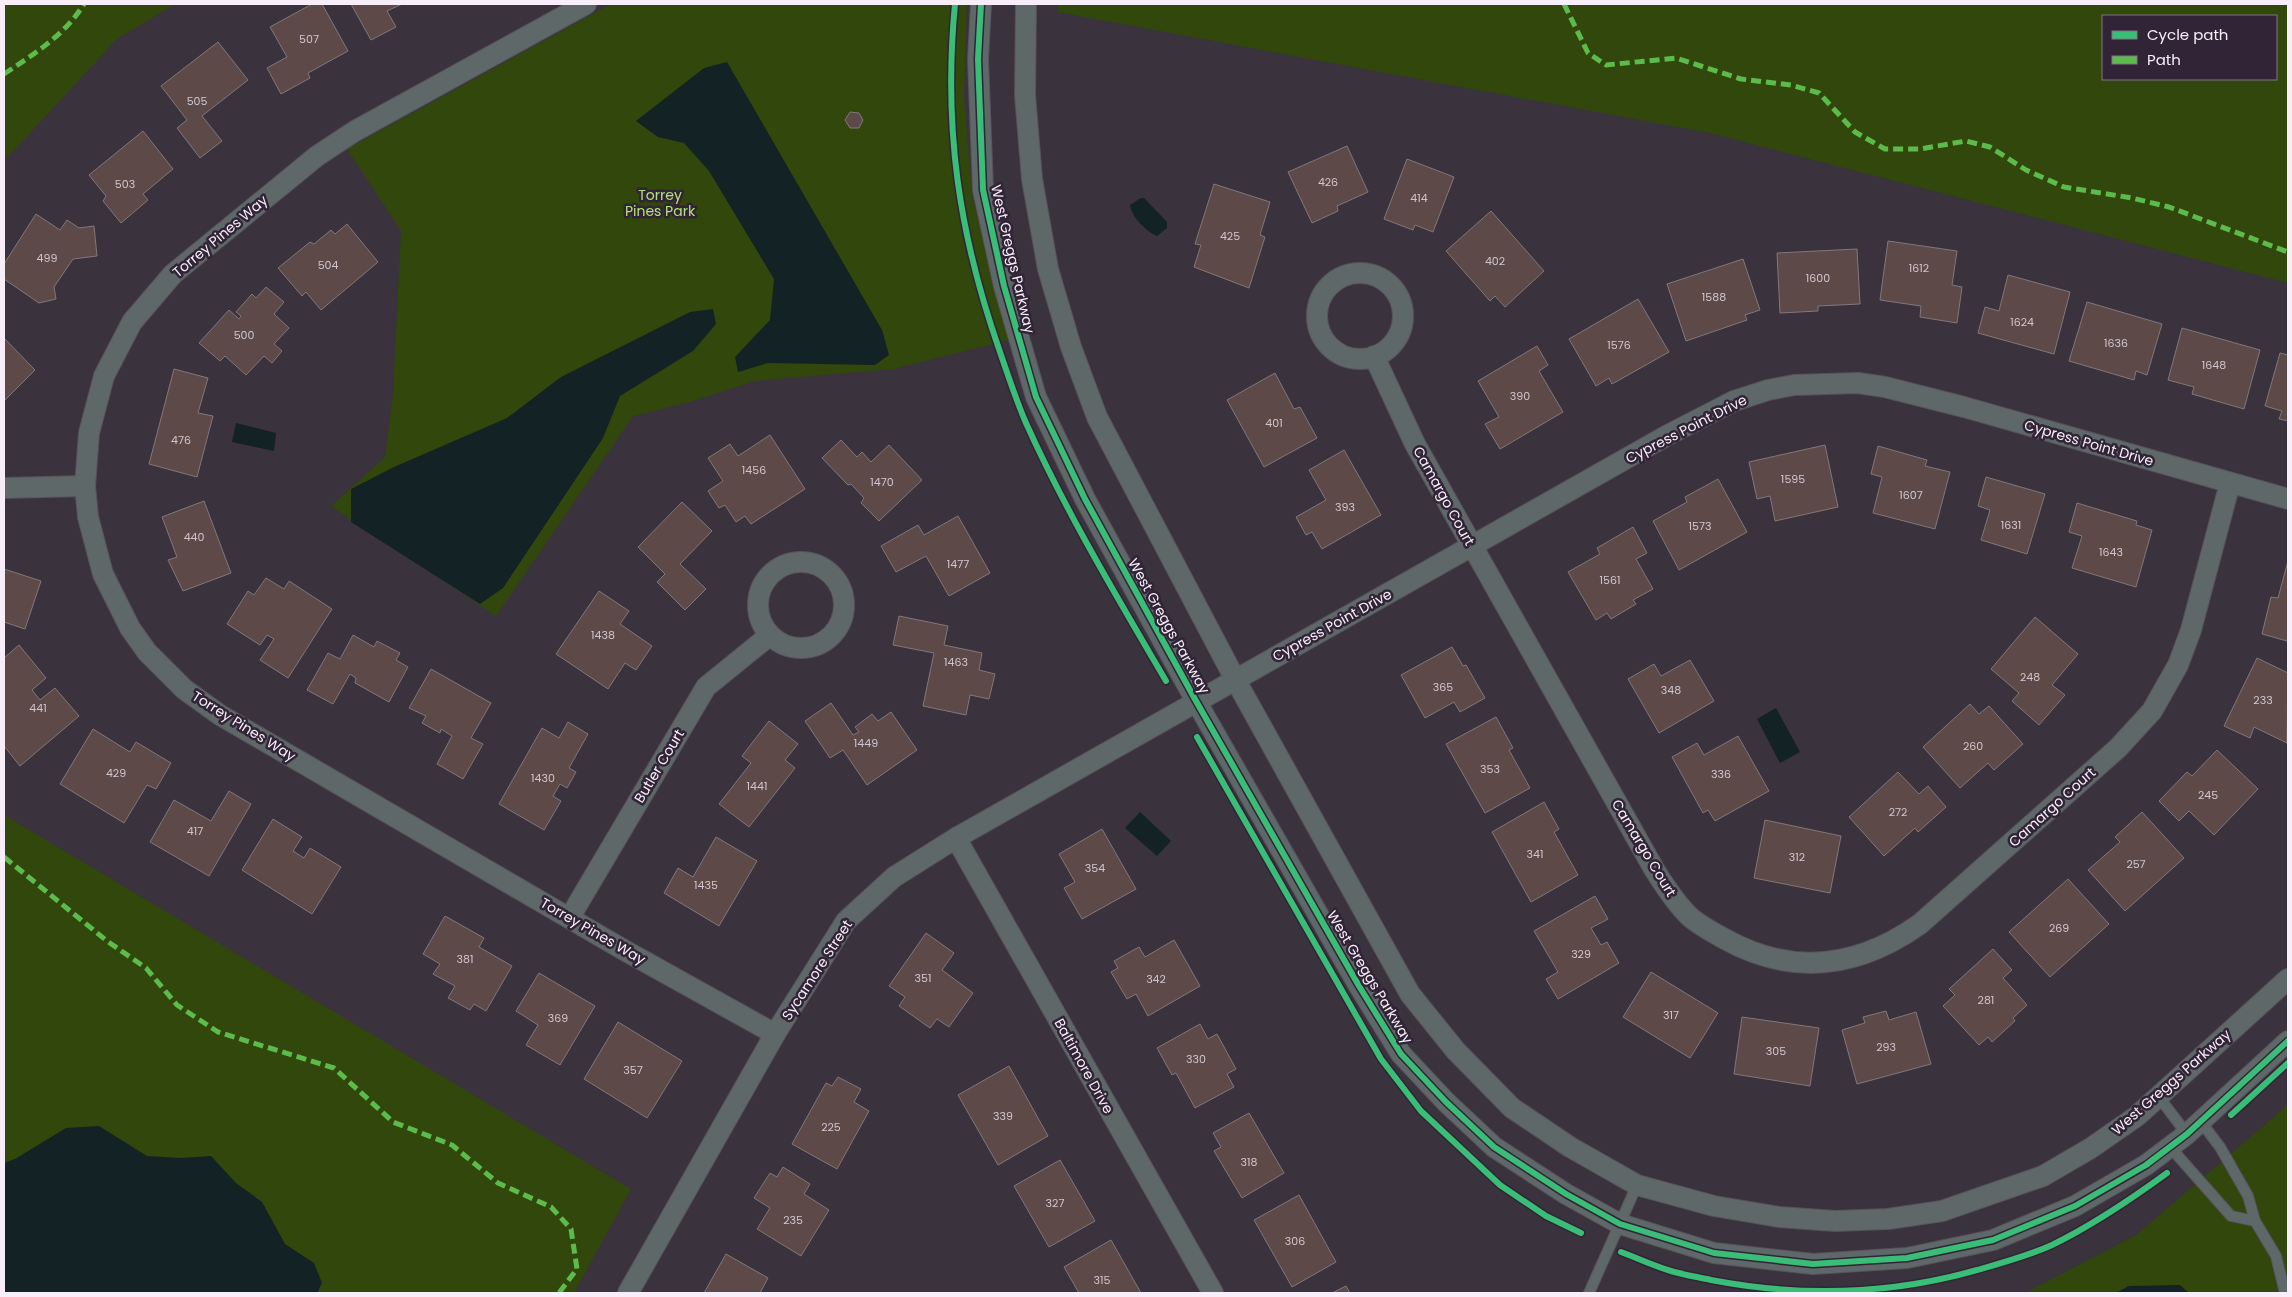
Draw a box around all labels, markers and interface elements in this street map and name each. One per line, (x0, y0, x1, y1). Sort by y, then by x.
legend (2102, 15, 2277, 80)
text: Cycle path (2147, 24, 2228, 45)
house number: 507 (299, 31, 319, 47)
text: Path (2147, 49, 2181, 70)
house number: 505 (187, 93, 207, 109)
house number: 426 (1318, 174, 1338, 190)
house number: 503 (115, 176, 135, 192)
street label: West Greggs Parkway (986, 183, 1040, 335)
park label: Torrey Pines Park (625, 185, 696, 221)
street label: Torrey Pines Way (168, 190, 272, 282)
house number: 414 (1410, 190, 1428, 206)
house number: 425 (1220, 228, 1240, 244)
house number: 499 (37, 250, 57, 266)
house number: 402 (1485, 253, 1505, 269)
house number: 504 (318, 257, 338, 273)
house number: 1612 (1909, 260, 1929, 276)
house number: 1600 (1806, 270, 1830, 286)
house number: 1588 (1702, 289, 1726, 305)
house number: 1624 (2010, 314, 2034, 330)
house number: 500 (234, 327, 254, 343)
house number: 1636 (2104, 335, 2128, 351)
house number: 1576 (1607, 337, 1631, 353)
house number: 1648 (2202, 357, 2226, 373)
house number: 390 (1510, 388, 1530, 404)
street label: Cypress Point Drive (1622, 390, 1750, 468)
house number: 401 (1265, 415, 1283, 431)
street label: Cypress Point Drive (2022, 415, 2156, 471)
house number: 476 (171, 432, 191, 448)
street label: Camargo Court (1408, 443, 1480, 549)
house number: 1456 (742, 462, 766, 478)
house number: 1595 (1781, 471, 1805, 487)
house number: 1470 (870, 474, 894, 490)
house number: 1607 (1899, 487, 1923, 503)
house number: 393 (1335, 499, 1355, 515)
house number: 1631 (2001, 517, 2021, 533)
house number: 1573 (1689, 518, 1711, 534)
house number: 440 (184, 529, 204, 545)
house number: 1643 (2099, 544, 2123, 560)
street label: West Greggs Parkway (1123, 555, 1215, 697)
house number: 1477 (947, 556, 969, 572)
house number: 1561 (1600, 572, 1620, 588)
street label: Cypress Point Drive (1269, 584, 1396, 666)
house number: 1438 (591, 627, 615, 643)
house number: 1463 (944, 654, 968, 670)
house number: 248 (2020, 669, 2040, 685)
house number: 365 (1433, 679, 1453, 695)
house number: 348 (1661, 682, 1681, 698)
street label: Torrey Pines Way (188, 686, 300, 766)
house number: 233 (2253, 692, 2273, 708)
house number: 441 (29, 700, 47, 716)
street label: Butler Court (629, 725, 689, 807)
house number: 1449 (854, 735, 878, 751)
house number: 260 (1963, 738, 1983, 754)
house number: 353 (1480, 761, 1500, 777)
street label: Camargo Court (2004, 763, 2100, 851)
house number: 429 (106, 765, 126, 781)
house number: 336 (1711, 766, 1731, 782)
house number: 1430 (531, 770, 555, 786)
house number: 1441 (747, 778, 767, 794)
house number: 245 (2198, 787, 2218, 803)
street label: Camargo Court (1607, 795, 1681, 901)
house number: 272 (1889, 804, 1907, 820)
house number: 417 (187, 823, 203, 839)
house number: 341 (1527, 846, 1543, 862)
house number: 312 (1789, 849, 1805, 865)
house number: 257 (2126, 856, 2146, 872)
house number: 354 (1085, 860, 1105, 876)
house number: 1435 (694, 877, 718, 893)
street label: Torrey Pines Way (537, 893, 649, 969)
street label: West Greggs Parkway (1322, 907, 1418, 1047)
street label: Sycamore Street (777, 916, 857, 1024)
house number: 269 (2049, 920, 2069, 936)
house number: 329 (1571, 946, 1591, 962)
house number: 381 (457, 951, 473, 967)
house number: 351 (915, 970, 931, 986)
house number: 342 (1146, 971, 1166, 987)
house number: 281 (1978, 992, 1994, 1008)
house number: 317 (1663, 1007, 1679, 1023)
house number: 369 (548, 1010, 568, 1026)
street label: Baltimore Drive (1050, 1015, 1119, 1118)
street label: West Greggs Parkway (2107, 1024, 2235, 1139)
house number: 293 (1876, 1039, 1896, 1055)
house number: 305 (1766, 1043, 1786, 1059)
house number: 330 (1186, 1051, 1206, 1067)
house number: 357 (623, 1062, 643, 1078)
house number: 339 (993, 1108, 1013, 1124)
house number: 225 (821, 1119, 841, 1135)
house number: 318 (1241, 1154, 1258, 1170)
house number: 327 (1046, 1195, 1064, 1211)
house number: 235 (783, 1212, 803, 1228)
house number: 306 (1285, 1233, 1305, 1249)
house number: 315 (1094, 1272, 1111, 1288)

